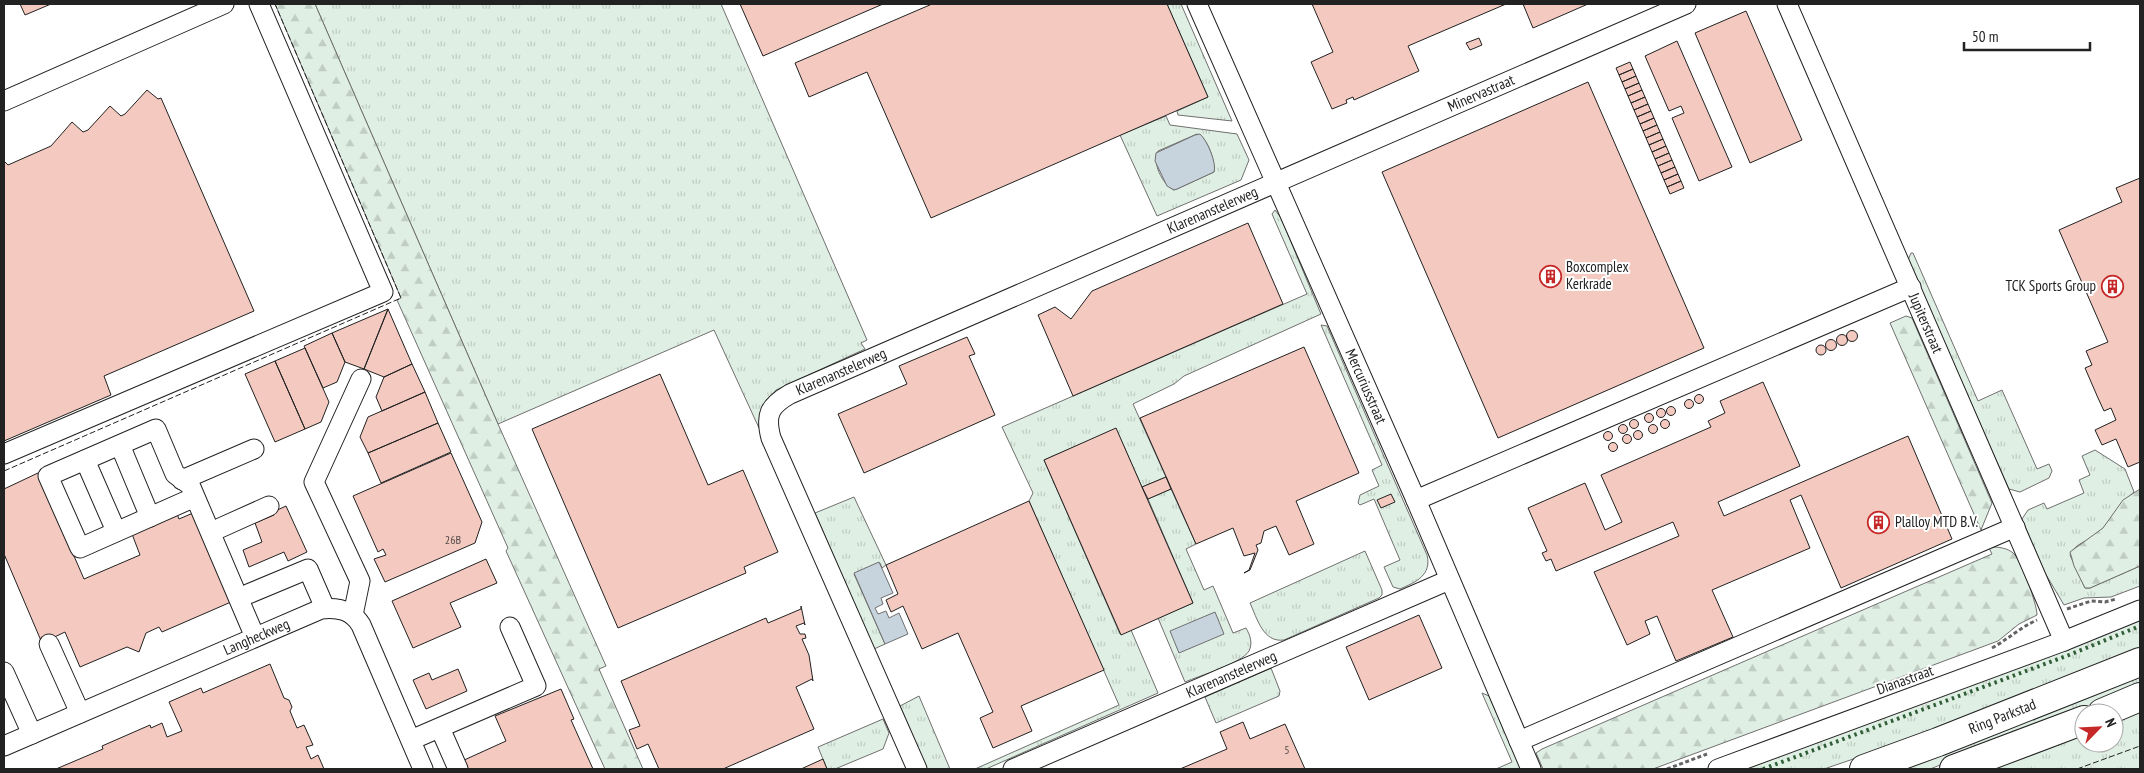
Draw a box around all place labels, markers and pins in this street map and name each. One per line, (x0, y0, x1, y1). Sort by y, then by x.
place label: Boxcomplex Kerkrade (1566, 257, 1629, 293)
building icon: Boxcomplex Kerkrade (1538, 264, 1562, 288)
building icon: TCK Sports Group (2100, 274, 2124, 298)
place label: TCK Sports Group (2005, 276, 2096, 295)
building icon: Plalloy MTD B.V. (1867, 510, 1891, 534)
place label: Plalloy MTD B.V. (1895, 512, 1979, 531)

